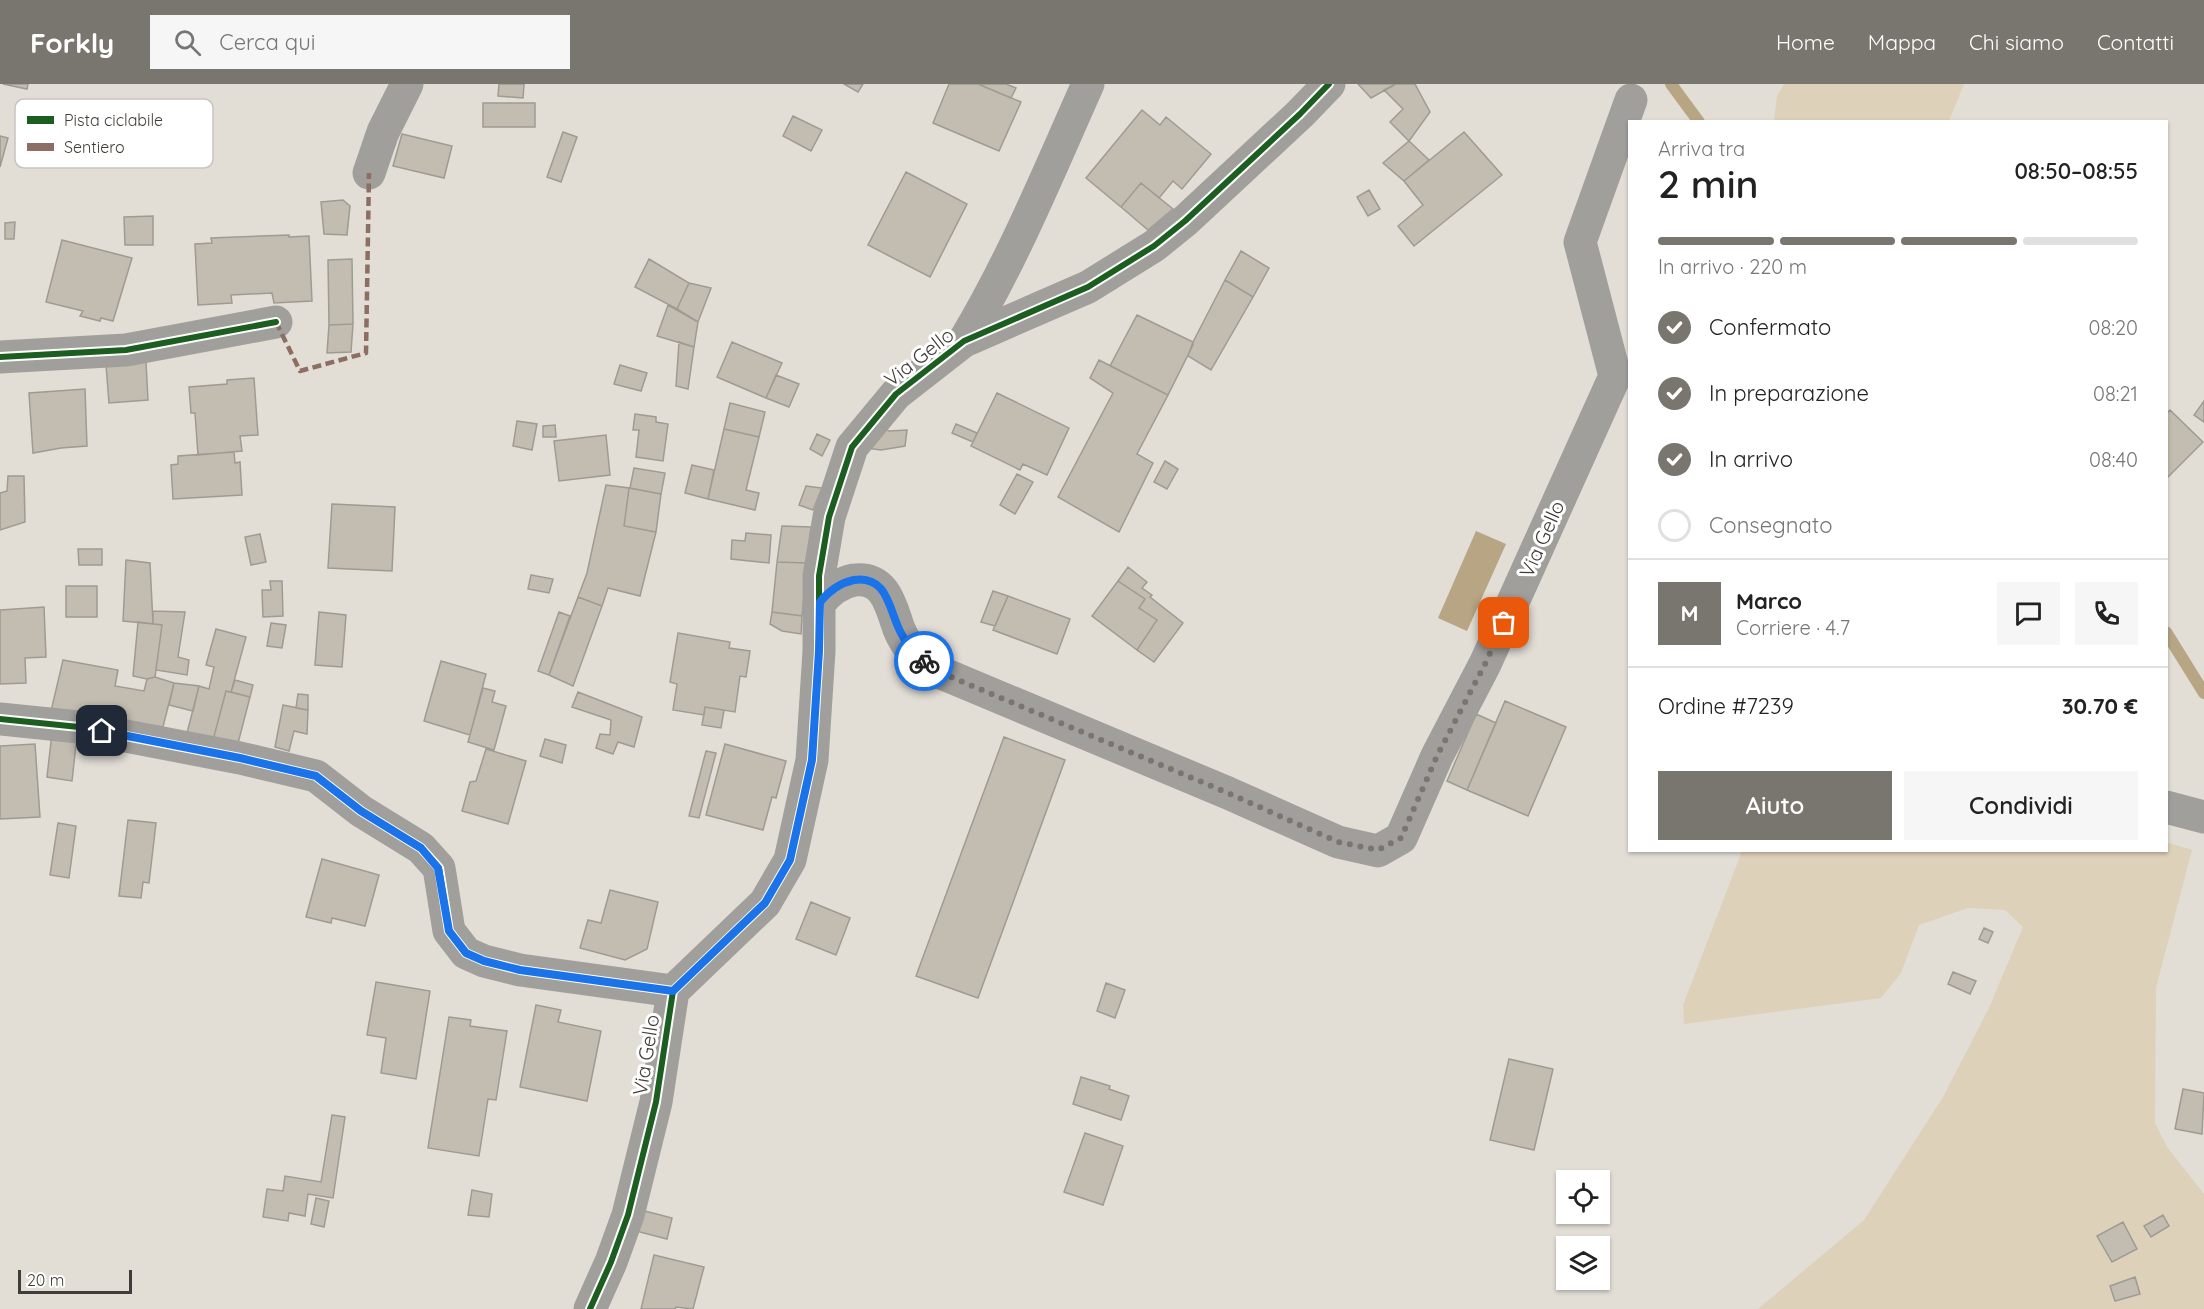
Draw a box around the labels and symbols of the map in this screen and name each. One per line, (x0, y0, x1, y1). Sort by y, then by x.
legend (15, 99, 213, 168)
text: Pista ciclabile (64, 110, 163, 130)
text: Sentiero (64, 137, 125, 157)
street label: Via Gello (879, 322, 958, 392)
street label: Via Gello (1514, 497, 1570, 581)
pin (1478, 597, 1529, 648)
courier (894, 631, 954, 691)
pin (76, 705, 127, 756)
street label: Via Gello (627, 1013, 664, 1097)
scale bar (18, 1267, 132, 1294)

